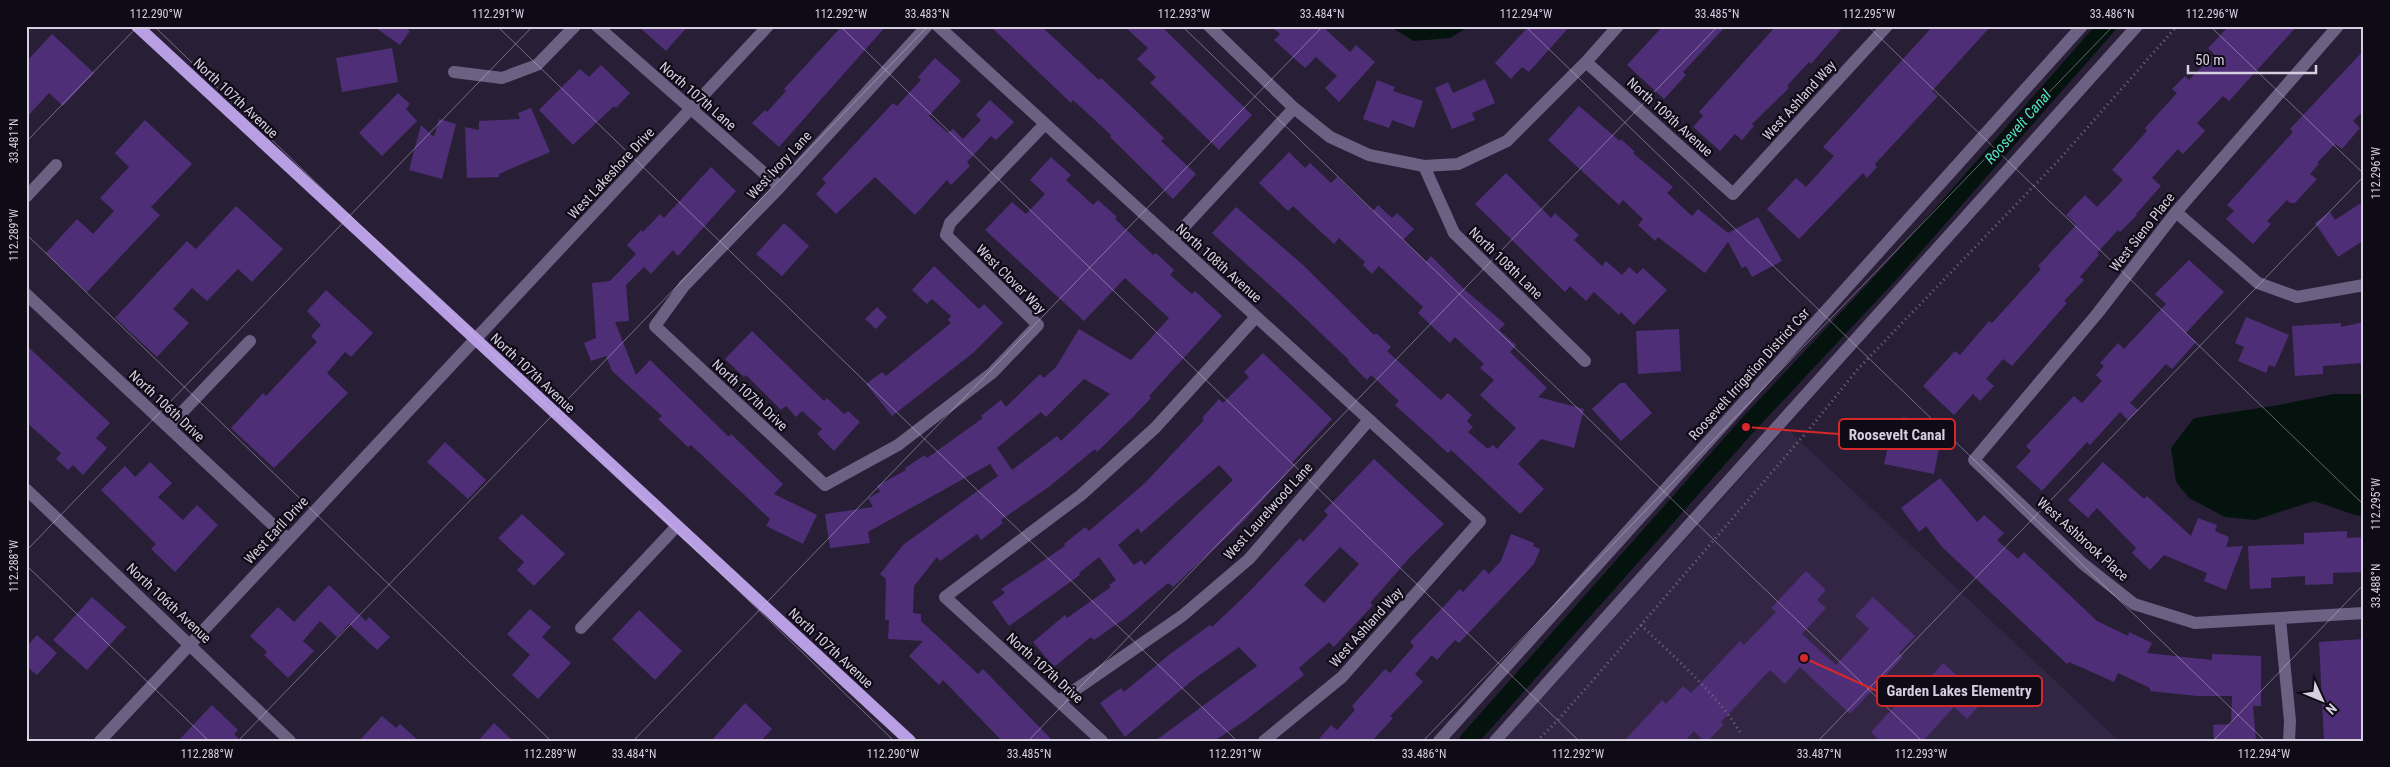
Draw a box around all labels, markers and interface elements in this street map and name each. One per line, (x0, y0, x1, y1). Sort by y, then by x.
text: 112.290°W (130, 7, 182, 21)
text: 112.291°W (472, 7, 524, 21)
text: 112.292°W (815, 7, 867, 21)
text: 33.483°N (905, 7, 949, 21)
text: 112.293°W (1158, 7, 1210, 21)
text: 33.484°N (1300, 7, 1344, 21)
text: 112.294°W (1500, 7, 1552, 21)
text: 33.485°N (1695, 7, 1739, 21)
text: 112.295°W (1843, 7, 1895, 21)
text: 33.486°N (2090, 7, 2134, 21)
text: 112.296°W (2186, 7, 2238, 21)
scale bar (2188, 42, 2315, 74)
text: 50 m (2195, 51, 2225, 69)
street label: North 107th Avenue (190, 55, 282, 142)
street label: West Ashland Way (1759, 57, 1839, 143)
street label: North 107th Lane (657, 58, 740, 134)
street label: North 109th Avenue (1624, 74, 1716, 160)
water label: Roosevelt Canal (1981, 86, 2055, 168)
text: 33.481°N (7, 119, 21, 163)
street label: West Lakeshore Drive (565, 124, 658, 222)
street label: West Ivory Lane (743, 127, 815, 202)
text: 112.296°W (2369, 147, 2383, 199)
street label: West Sieno Place (2106, 189, 2178, 275)
text: 112.289°W (7, 209, 21, 261)
street label: North 108th Avenue (1173, 220, 1265, 306)
street label: North 108th Lane (1466, 224, 1546, 302)
street label: West Clover Way (973, 241, 1049, 317)
street label: Roosevelt Irrigation District Csr (1685, 305, 1813, 443)
street label: North 107th Avenue (487, 330, 579, 417)
street label: North 107th Drive (709, 356, 791, 434)
street label: North 106th Drive (126, 367, 208, 445)
callout: Roosevelt Canal (1839, 419, 1955, 449)
text: Roosevelt Canal (1849, 426, 1945, 444)
street label: West Laurelwood Lane (1220, 459, 1316, 563)
text: 112.295°W (2369, 478, 2383, 530)
street label: West Earll Drive (241, 493, 312, 567)
street label: West Ashbrook Place (2034, 494, 2132, 584)
text: 112.288°W (7, 540, 21, 592)
street label: North 106th Avenue (123, 560, 215, 647)
text: 33.488°N (2369, 564, 2383, 608)
street label: West Ashland Way (1326, 584, 1406, 670)
street label: North 107th Avenue (785, 605, 877, 692)
street label: North 107th Drive (1004, 630, 1087, 707)
north arrow (2298, 674, 2348, 724)
callout: Garden Lakes Elementry (1877, 676, 2042, 706)
text: Garden Lakes Elementry (1886, 682, 2032, 700)
text: N (2323, 700, 2340, 718)
text: 112.288°W (181, 747, 233, 761)
text: 112.289°W (524, 747, 576, 761)
text: 33.484°N (612, 747, 656, 761)
text: 112.290°W (867, 747, 919, 761)
text: 33.485°N (1007, 747, 1051, 761)
text: 112.291°W (1209, 747, 1261, 761)
text: 33.486°N (1402, 747, 1446, 761)
text: 112.292°W (1552, 747, 1604, 761)
text: 33.487°N (1797, 747, 1841, 761)
text: 112.293°W (1895, 747, 1947, 761)
text: 112.294°W (2238, 747, 2290, 761)

